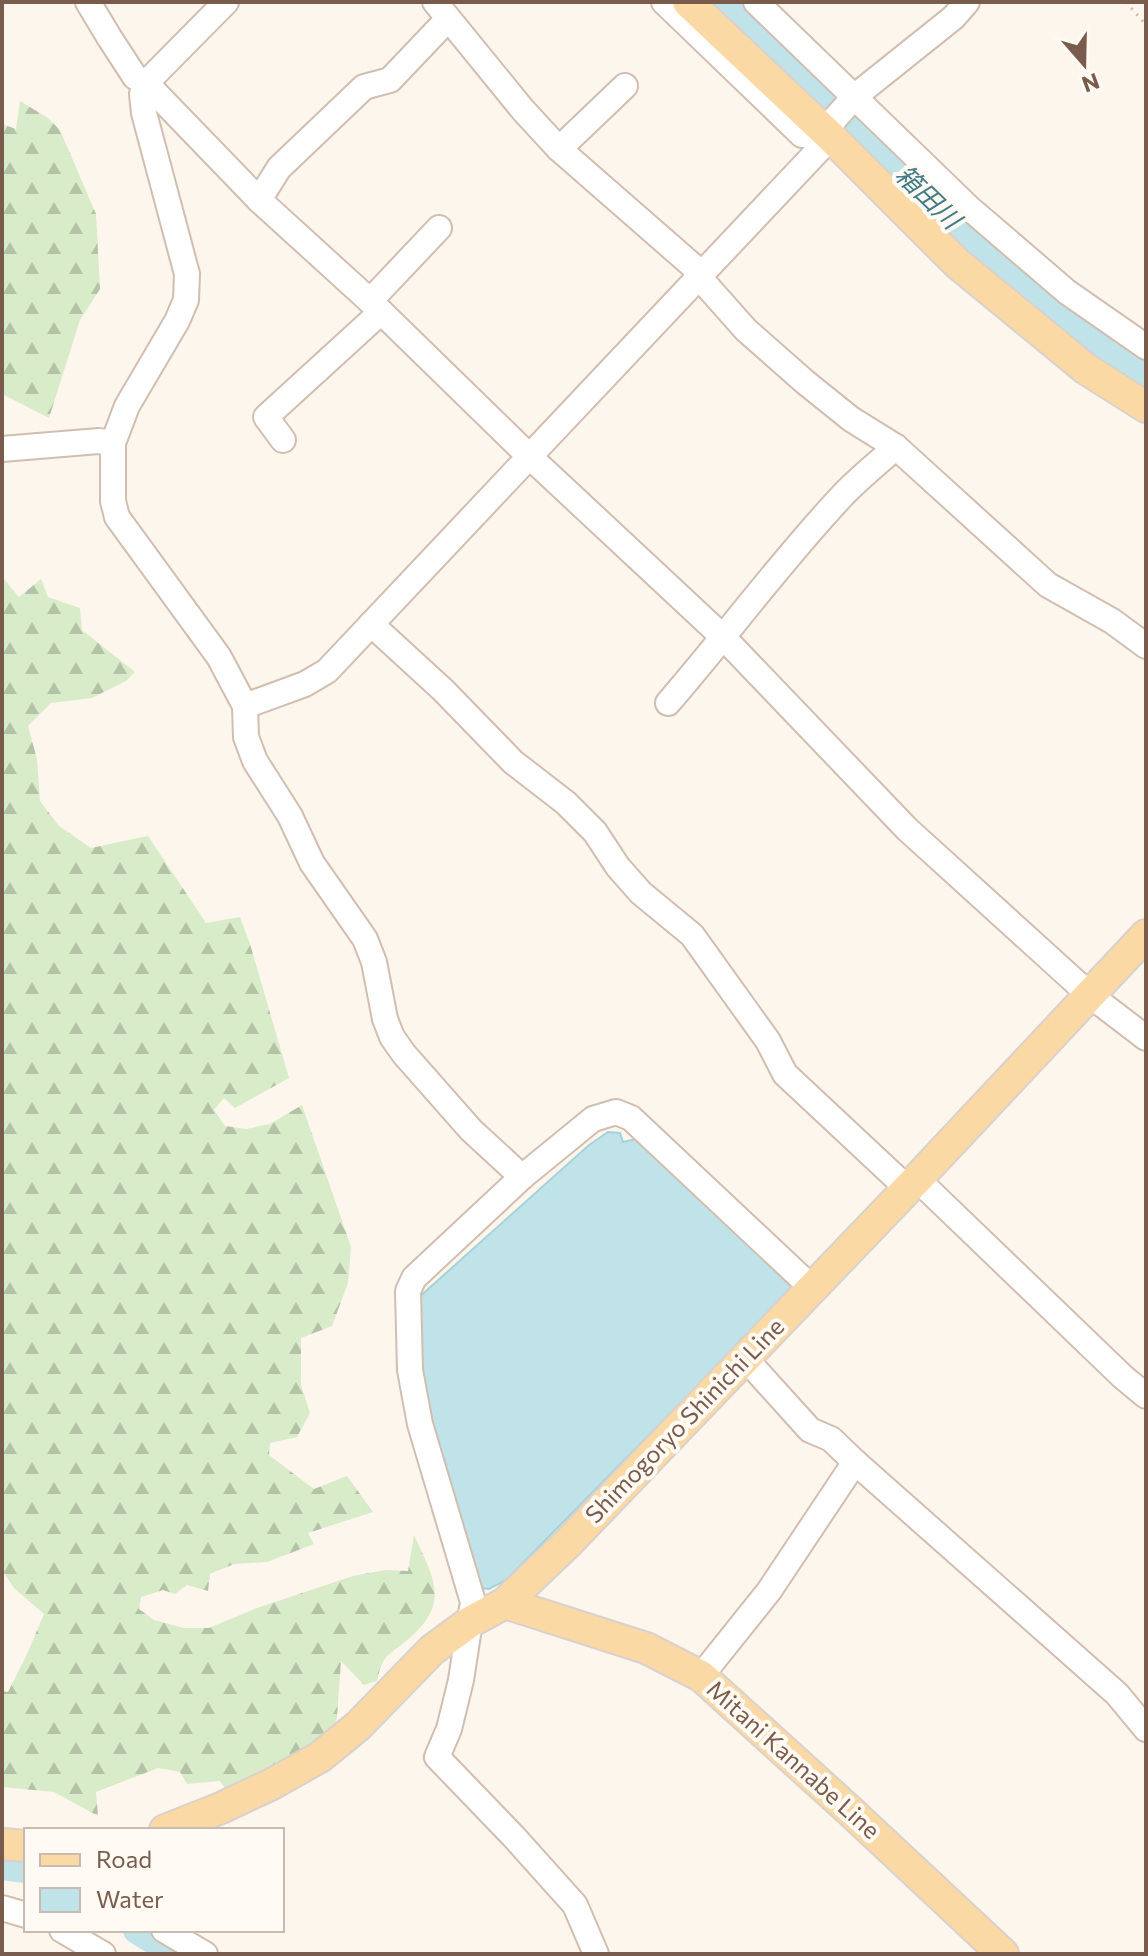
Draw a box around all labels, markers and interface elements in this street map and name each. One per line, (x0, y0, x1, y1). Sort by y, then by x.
north arrow (1044, 24, 1124, 104)
text: N (1079, 68, 1103, 99)
water label: 箱田川 (890, 158, 970, 236)
street label: Shimogoryo Shinichi Line (578, 1312, 789, 1528)
street label: Mitani Kannabe Line (702, 1674, 886, 1844)
legend (24, 1828, 284, 1932)
text: Road (96, 1844, 152, 1873)
text: Water (96, 1884, 164, 1913)

